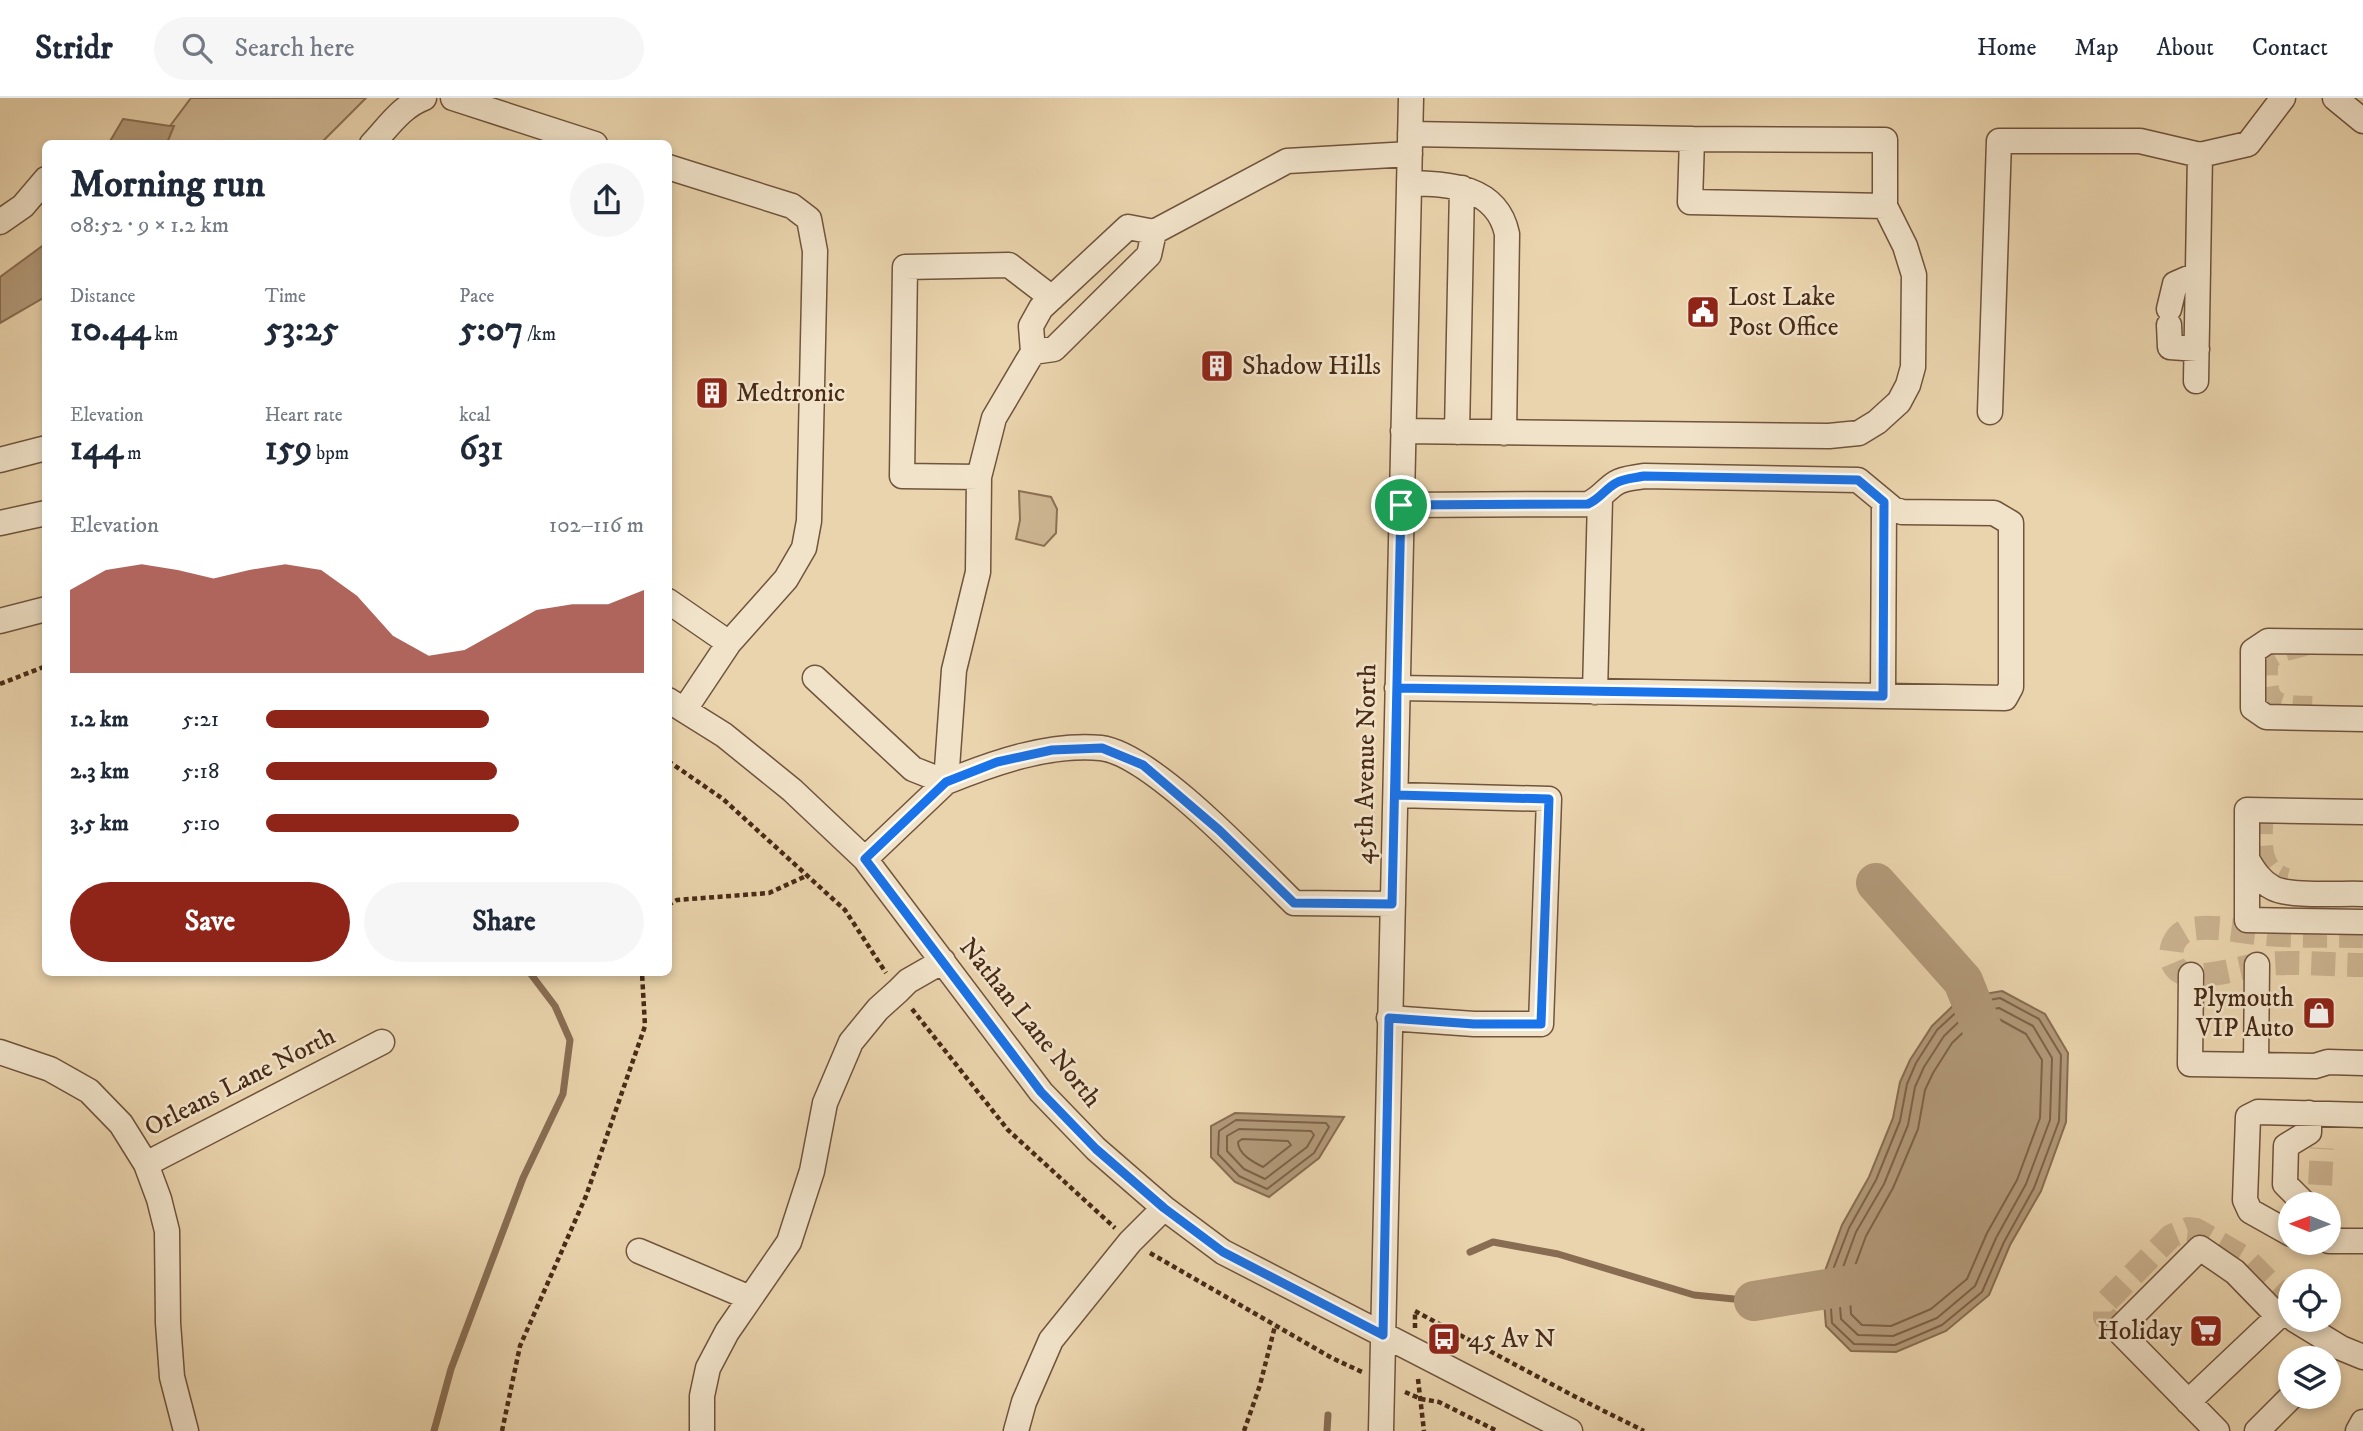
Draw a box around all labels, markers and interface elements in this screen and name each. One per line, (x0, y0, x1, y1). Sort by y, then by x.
search box (154, 17, 644, 80)
text: Stridr (35, 28, 112, 69)
icon: search (178, 29, 216, 67)
text: Search here (234, 32, 355, 65)
text: Home (1977, 33, 2036, 63)
text: Map (2074, 33, 2119, 63)
text: About (2157, 33, 2214, 63)
text: Contact (2252, 33, 2328, 63)
text: Morning run (70, 161, 265, 209)
button: share (570, 163, 644, 237)
text: 08:52 · 9 × 1.2 km (70, 211, 229, 240)
place label: Lost Lake Post Office (1728, 281, 1839, 344)
text: Distance (70, 285, 135, 308)
text: Time (265, 285, 306, 308)
text: Pace (459, 285, 494, 308)
public building icon: Lost Lake Post Office (1684, 293, 1722, 331)
text: 10.44 (70, 308, 151, 352)
text: 53:25 (265, 308, 339, 352)
text: 5:07 (459, 308, 523, 352)
text: km (151, 323, 178, 346)
text: /km (523, 323, 556, 346)
building icon: Shadow Hills (1198, 347, 1236, 385)
place label: Shadow Hills (1242, 350, 1381, 383)
building icon: Medtronic (693, 374, 731, 412)
place label: Medtronic (736, 377, 845, 410)
text: Elevation (70, 404, 144, 427)
text: Heart rate (265, 404, 343, 427)
text: kcal (459, 404, 491, 427)
text: 144 (70, 427, 123, 471)
text: 159 (265, 427, 312, 471)
text: 631 (459, 427, 503, 471)
text: m (123, 442, 142, 465)
text: bpm (312, 442, 349, 465)
pin (1371, 475, 1431, 535)
icon: arrive (1382, 486, 1420, 524)
text: Elevation (70, 511, 159, 540)
text: 102–116 m (549, 511, 644, 540)
street label: 45th Avenue North (1348, 663, 1384, 865)
text: 1.2 km (70, 705, 129, 734)
text: 5:21 (182, 705, 219, 734)
text: 2.3 km (70, 757, 129, 786)
text: 5:18 (182, 757, 219, 786)
text: 3.5 km (70, 809, 129, 838)
text: 5:10 (182, 809, 220, 838)
button: Save (70, 882, 350, 962)
button: Share (364, 882, 644, 962)
street label: Nathan Lane North (952, 932, 1109, 1115)
place label: Plymouth VIP Auto (2193, 982, 2294, 1045)
shop icon: Plymouth VIP Auto (2300, 994, 2338, 1032)
street label: Orleans Lane North (139, 1019, 341, 1144)
north arrow (2278, 1192, 2342, 1255)
map controls (2278, 1192, 2341, 1409)
button: locate (2278, 1269, 2341, 1332)
supermarket icon: Holiday (2187, 1312, 2225, 1350)
place label: Holiday (2097, 1315, 2183, 1348)
bus stop icon: 45 Av N (1425, 1320, 1463, 1358)
place label: 45 Av N (1468, 1323, 1556, 1356)
button: layers (2278, 1346, 2341, 1409)

